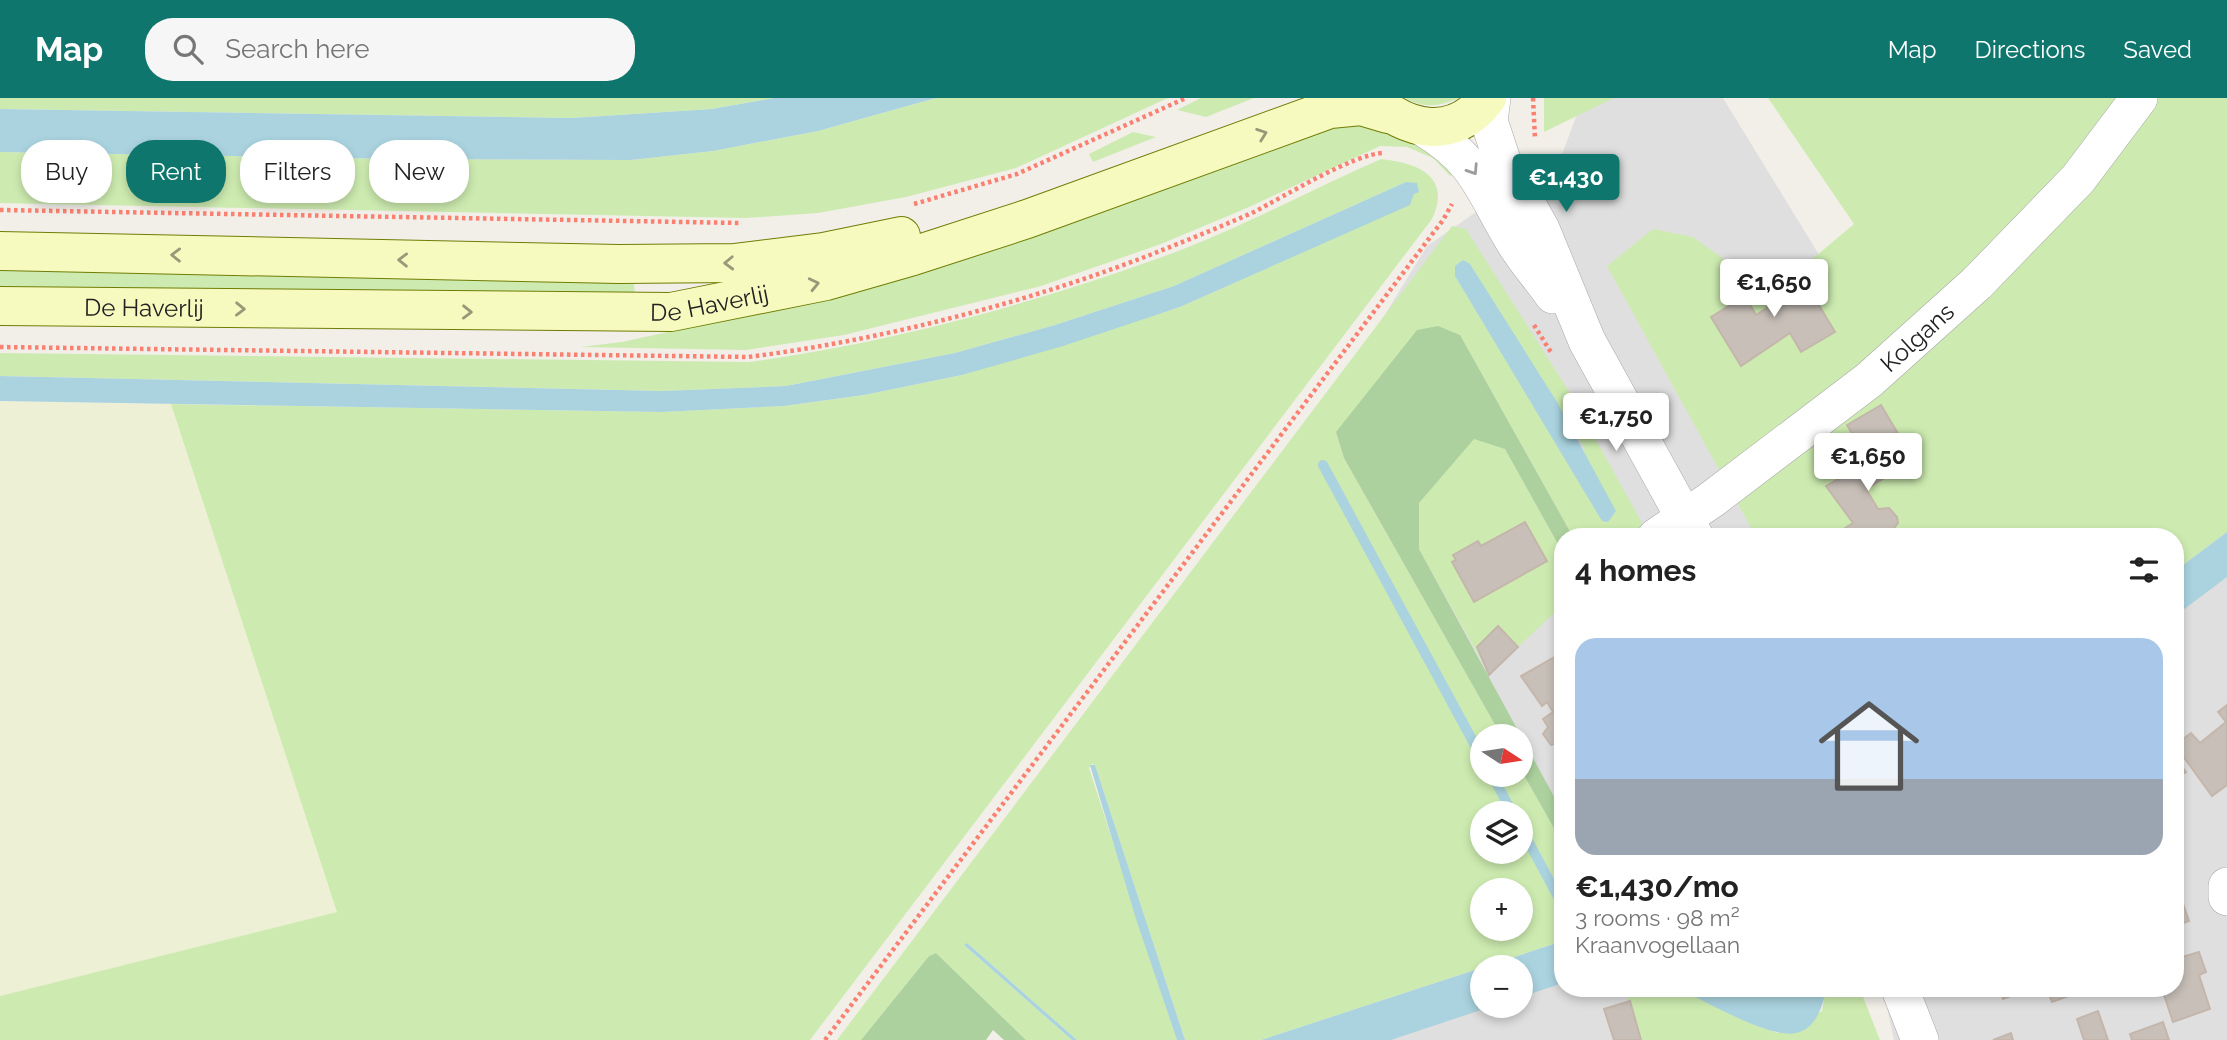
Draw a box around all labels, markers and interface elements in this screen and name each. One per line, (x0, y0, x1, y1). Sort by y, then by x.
search box (145, 18, 635, 81)
text: Map (35, 30, 103, 69)
icon: search (169, 30, 207, 68)
text: Search here (225, 34, 370, 64)
text: Map (1888, 35, 1937, 64)
text: Directions (1975, 35, 2085, 64)
text: Saved (2123, 35, 2192, 64)
one-way arrow (1256, 128, 1268, 142)
chip: Buy (21, 140, 112, 203)
chip: Rent (126, 140, 226, 203)
chip: Filters (240, 140, 355, 203)
chip: New (369, 140, 469, 203)
pin: €1,430 (1509, 155, 1623, 214)
one-way arrow (1465, 162, 1478, 175)
text: €1,430 (1528, 163, 1604, 190)
one-way arrow (170, 247, 181, 263)
one-way arrow (398, 252, 409, 267)
one-way arrow (723, 255, 734, 270)
pin: €1,650 (1717, 260, 1831, 319)
text: €1,650 (1736, 268, 1812, 295)
street label: De Haverlij (650, 278, 771, 327)
one-way arrow (808, 278, 820, 292)
street label: De Haverlij (84, 292, 204, 322)
street label: Kolgans (1874, 296, 1960, 378)
one-way arrow (235, 301, 245, 317)
one-way arrow (462, 304, 473, 320)
pin: €1,750 (1559, 394, 1673, 453)
text: €1,750 (1579, 402, 1653, 429)
pin: €1,650 (1811, 434, 1925, 493)
text: €1,650 (1830, 442, 1906, 469)
icon: filters (2125, 551, 2163, 589)
text: 4 homes (1575, 553, 1696, 588)
icon: home (1806, 683, 1932, 809)
north arrow (1470, 724, 1533, 788)
map controls (1470, 724, 1533, 1018)
button: layers (1470, 801, 1533, 864)
text: €1,430/mo (1575, 869, 1739, 904)
button: + (1470, 878, 1533, 941)
text: 3 rooms · 98 m² (1575, 904, 1740, 931)
text: Kraanvogellaan (1575, 931, 1740, 958)
button: − (1470, 955, 1533, 1018)

